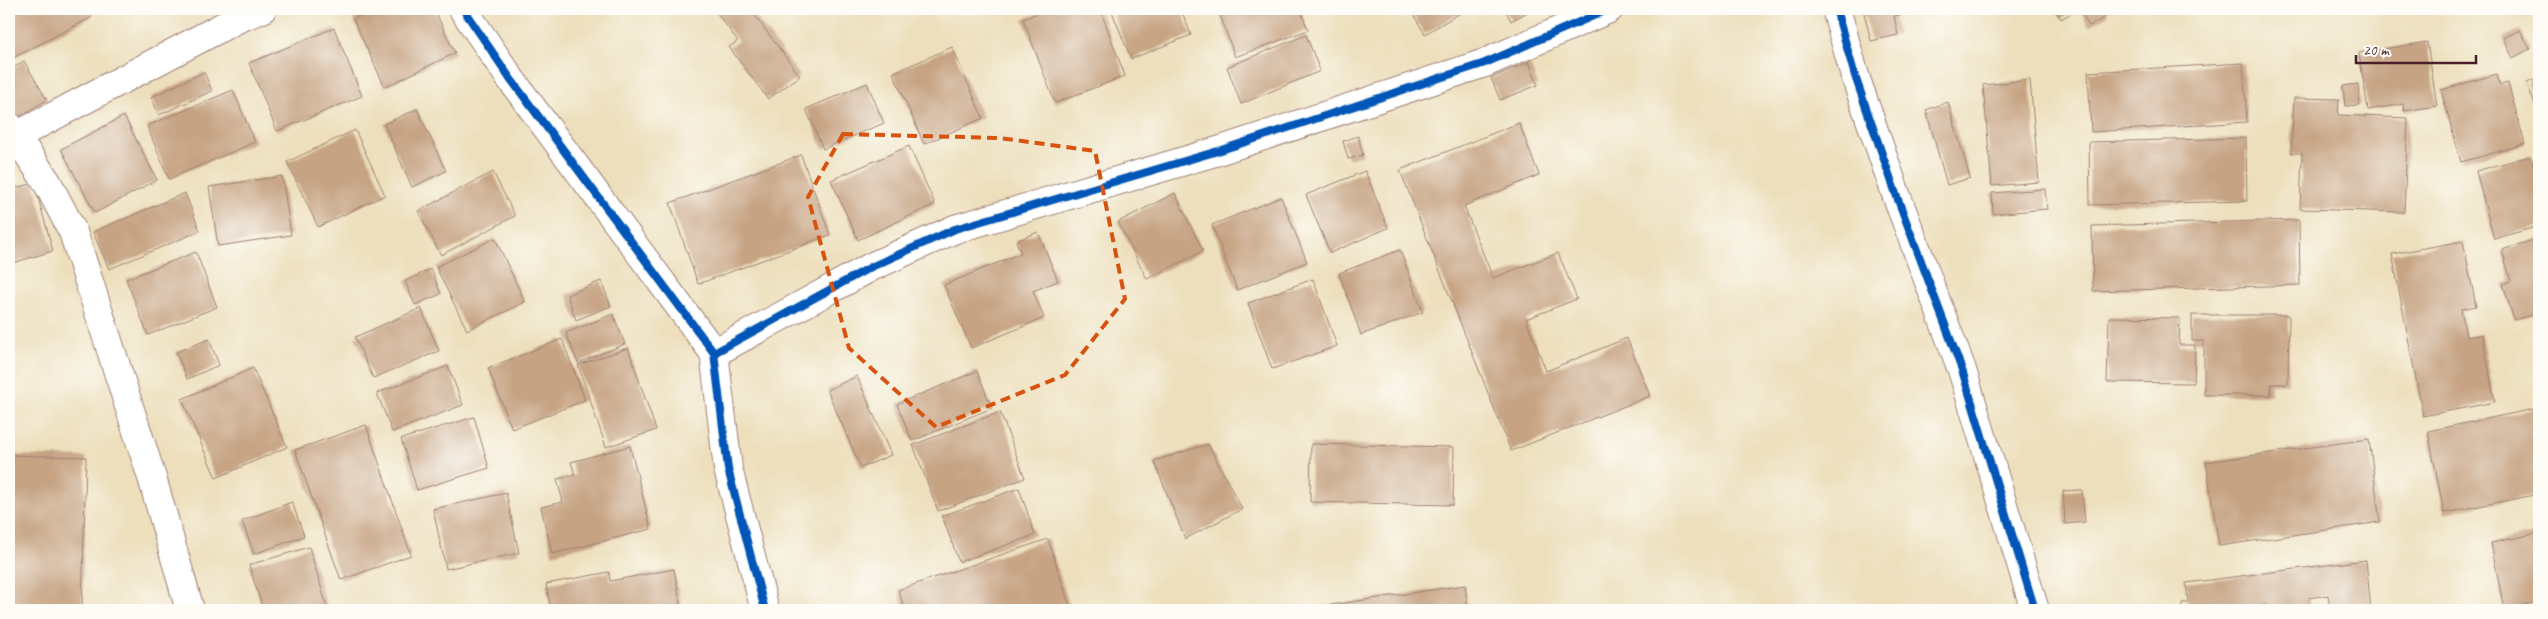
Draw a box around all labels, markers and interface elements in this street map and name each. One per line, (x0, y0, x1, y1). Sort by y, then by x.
scale bar (2356, 32, 2476, 64)
text: 20 m (2363, 41, 2390, 60)

